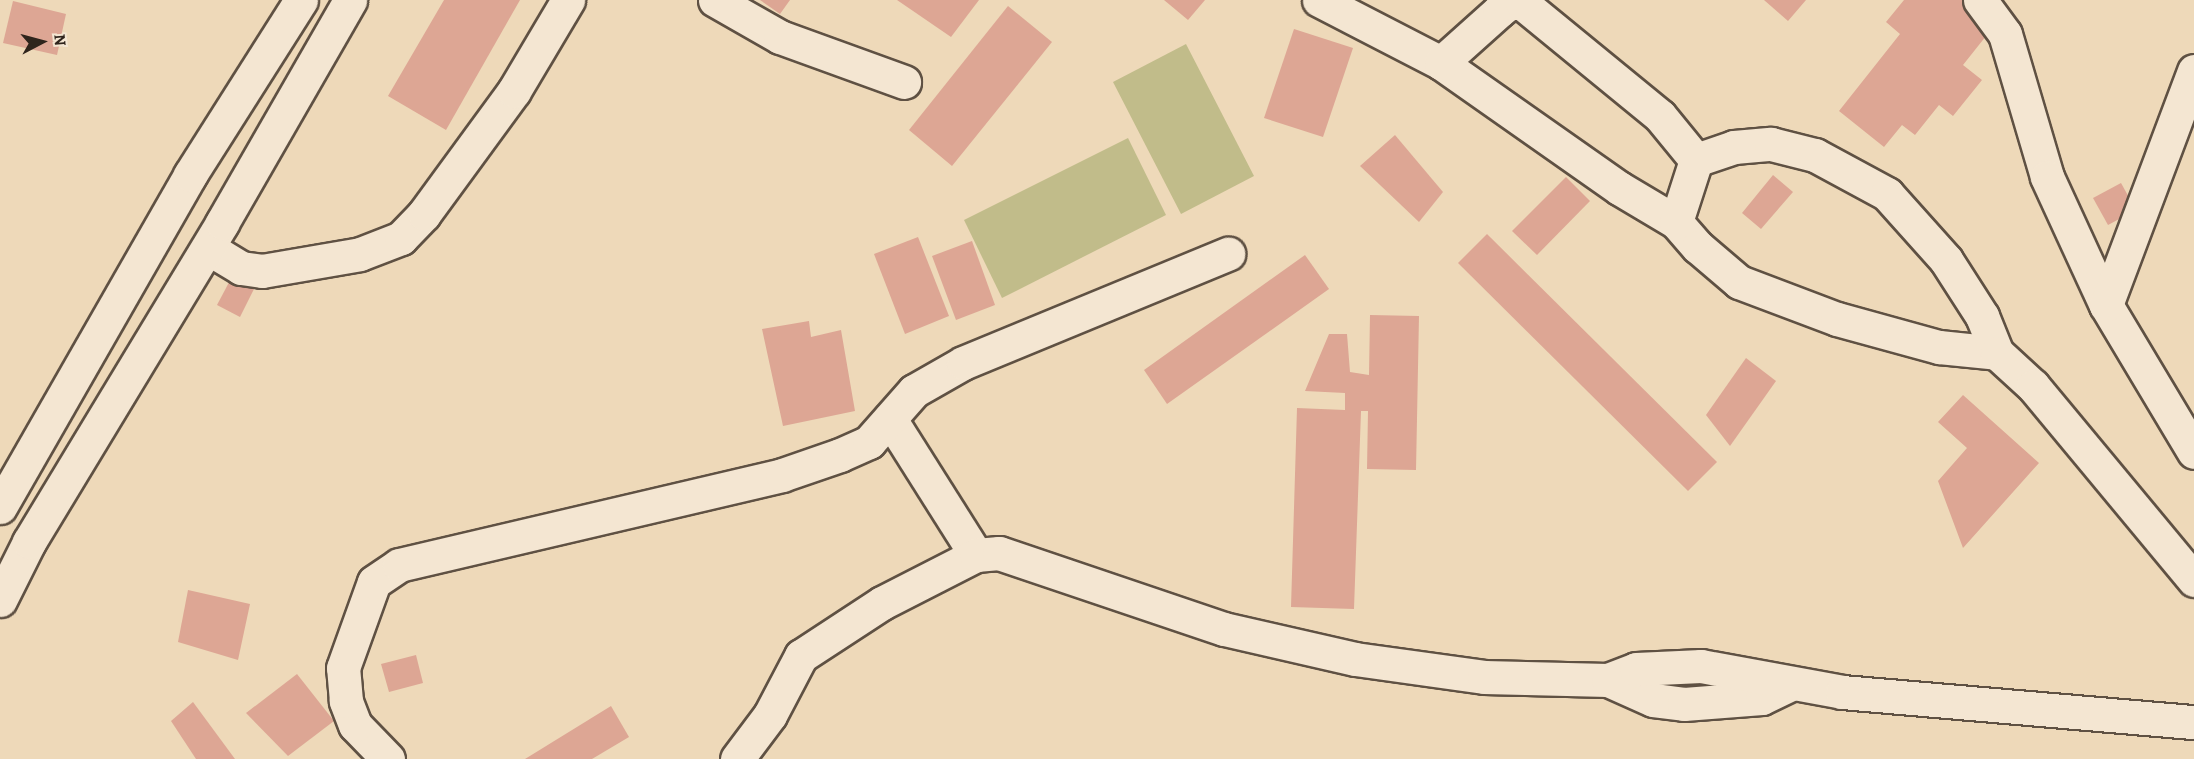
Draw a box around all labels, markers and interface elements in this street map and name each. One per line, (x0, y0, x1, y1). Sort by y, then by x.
north arrow (12, 12, 72, 72)
text: N (48, 33, 71, 47)

